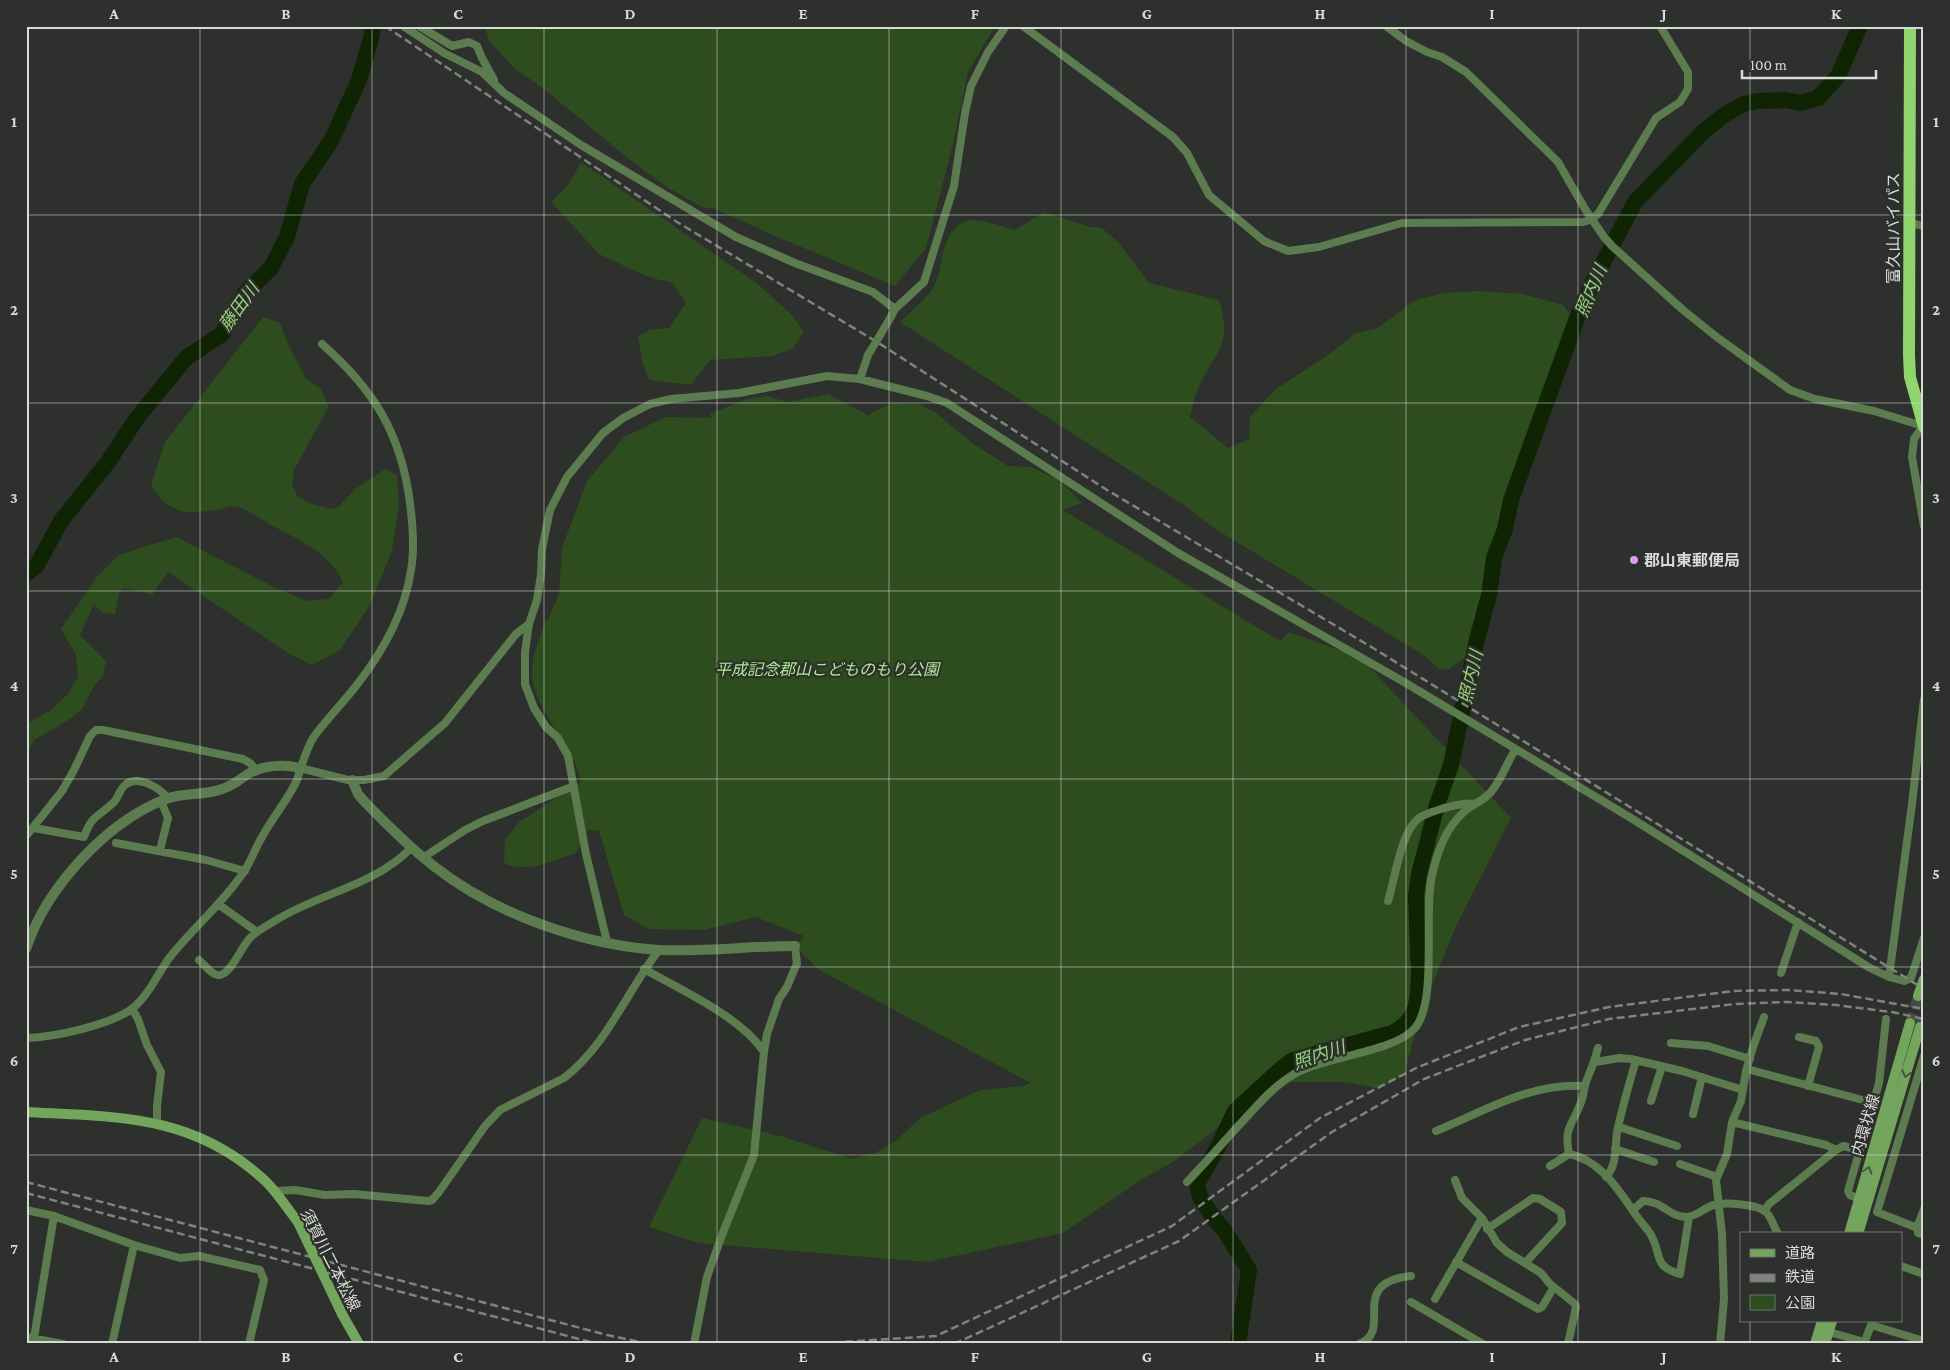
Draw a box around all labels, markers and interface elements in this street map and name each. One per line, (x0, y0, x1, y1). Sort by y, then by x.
text: A (108, 5, 119, 22)
text: B (281, 5, 291, 22)
text: C (453, 5, 463, 22)
text: D (624, 5, 636, 22)
text: E (798, 5, 808, 22)
text: F (971, 5, 980, 22)
text: G (1142, 5, 1152, 22)
text: H (1315, 5, 1326, 22)
text: I (1489, 5, 1495, 22)
text: J (1659, 5, 1667, 22)
text: K (1831, 5, 1842, 22)
scale bar (1742, 48, 1876, 80)
text: 100 m (1750, 57, 1787, 73)
text: 1 (11, 113, 17, 130)
text: 1 (1933, 113, 1939, 130)
street label: 富久山バイパス (1885, 172, 1902, 284)
water label: 照内川 (1571, 260, 1612, 320)
water label: 藤田川 (215, 278, 264, 335)
text: 2 (10, 301, 18, 318)
text: 2 (1932, 301, 1940, 318)
text: 3 (10, 489, 18, 506)
text: 3 (1932, 489, 1940, 506)
place label: 郡山東郵便局 (1644, 552, 1740, 569)
marker: 郡山東郵便局 (1628, 554, 1640, 566)
water label: 照内川 (1455, 646, 1487, 706)
park label: 平成記念郡山こどものもり公園 (715, 661, 941, 678)
text: 4 (10, 677, 19, 694)
text: 4 (1932, 677, 1941, 694)
text: 5 (10, 865, 18, 882)
text: 5 (1932, 865, 1940, 882)
water label: 照内川 (1290, 1036, 1350, 1073)
text: 6 (10, 1052, 18, 1069)
text: 6 (1932, 1052, 1940, 1069)
one-way arrow (1901, 1069, 1911, 1077)
street label: 内環状線 (1848, 1092, 1882, 1158)
one-way arrow (1862, 1167, 1872, 1175)
street label: 須賀川二本松線 (298, 1206, 364, 1314)
legend (1740, 1232, 1902, 1322)
text: 7 (10, 1240, 18, 1257)
text: 7 (1932, 1240, 1940, 1257)
text: 道路 (1785, 1245, 1815, 1261)
text: 鉄道 (1785, 1269, 1815, 1285)
text: 公園 (1785, 1295, 1815, 1311)
text: A (108, 1348, 119, 1365)
text: B (281, 1348, 291, 1365)
text: C (453, 1348, 463, 1365)
text: D (624, 1348, 636, 1365)
text: E (798, 1348, 808, 1365)
text: F (971, 1348, 980, 1365)
text: G (1142, 1348, 1152, 1365)
text: H (1315, 1348, 1326, 1365)
text: I (1489, 1348, 1495, 1365)
text: J (1659, 1348, 1667, 1365)
text: K (1831, 1348, 1842, 1365)

